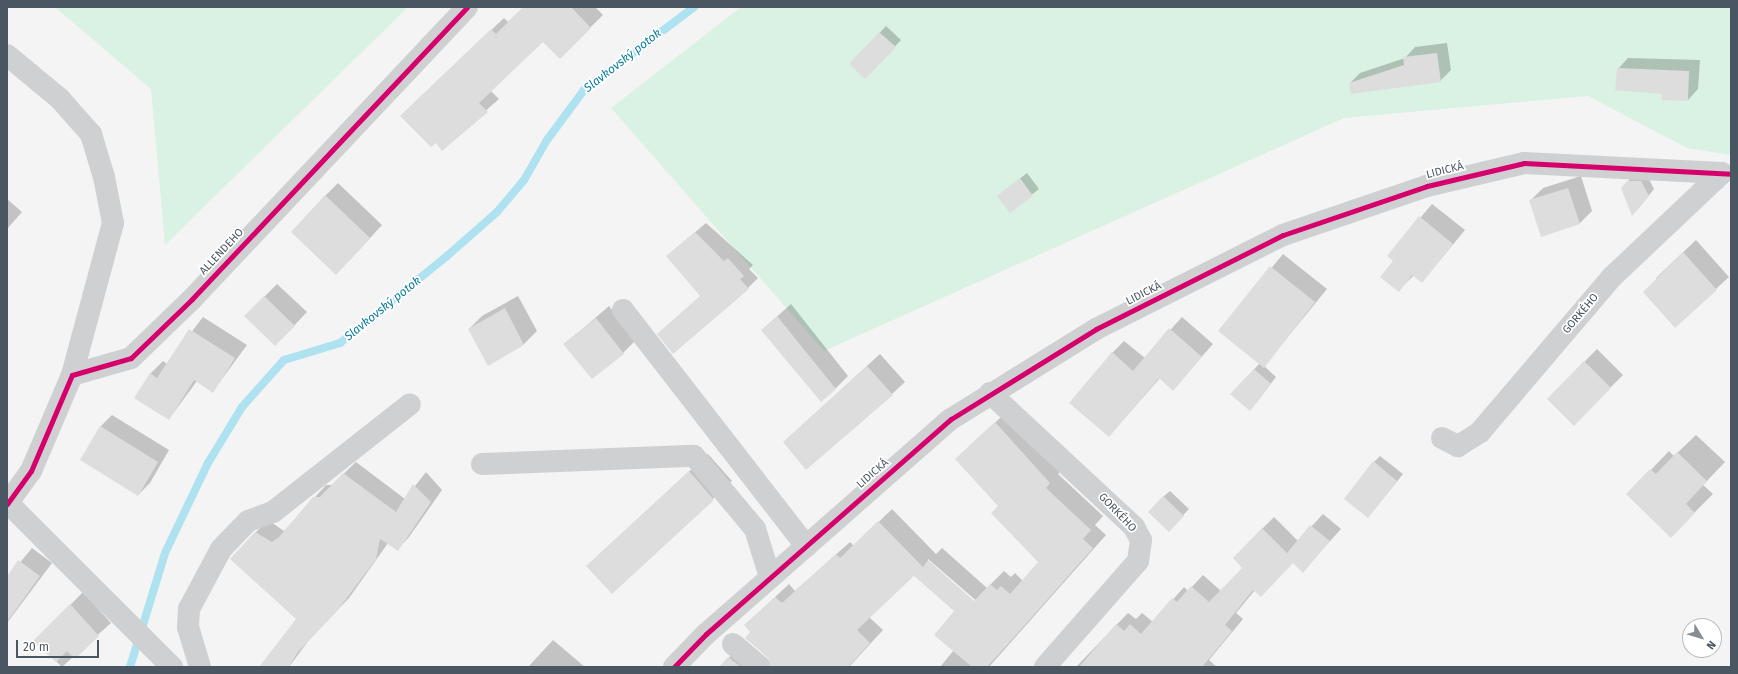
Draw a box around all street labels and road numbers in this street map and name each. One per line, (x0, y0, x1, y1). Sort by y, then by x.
street label: LIDICKÁ (1425, 160, 1465, 182)
street label: ALLENDEHO (197, 226, 247, 278)
street label: LIDICKÁ (1124, 279, 1164, 309)
street label: GORKÉHO (1560, 291, 1602, 337)
street label: LIDICKÁ (854, 457, 892, 491)
street label: GORKÉHO (1095, 491, 1139, 535)

